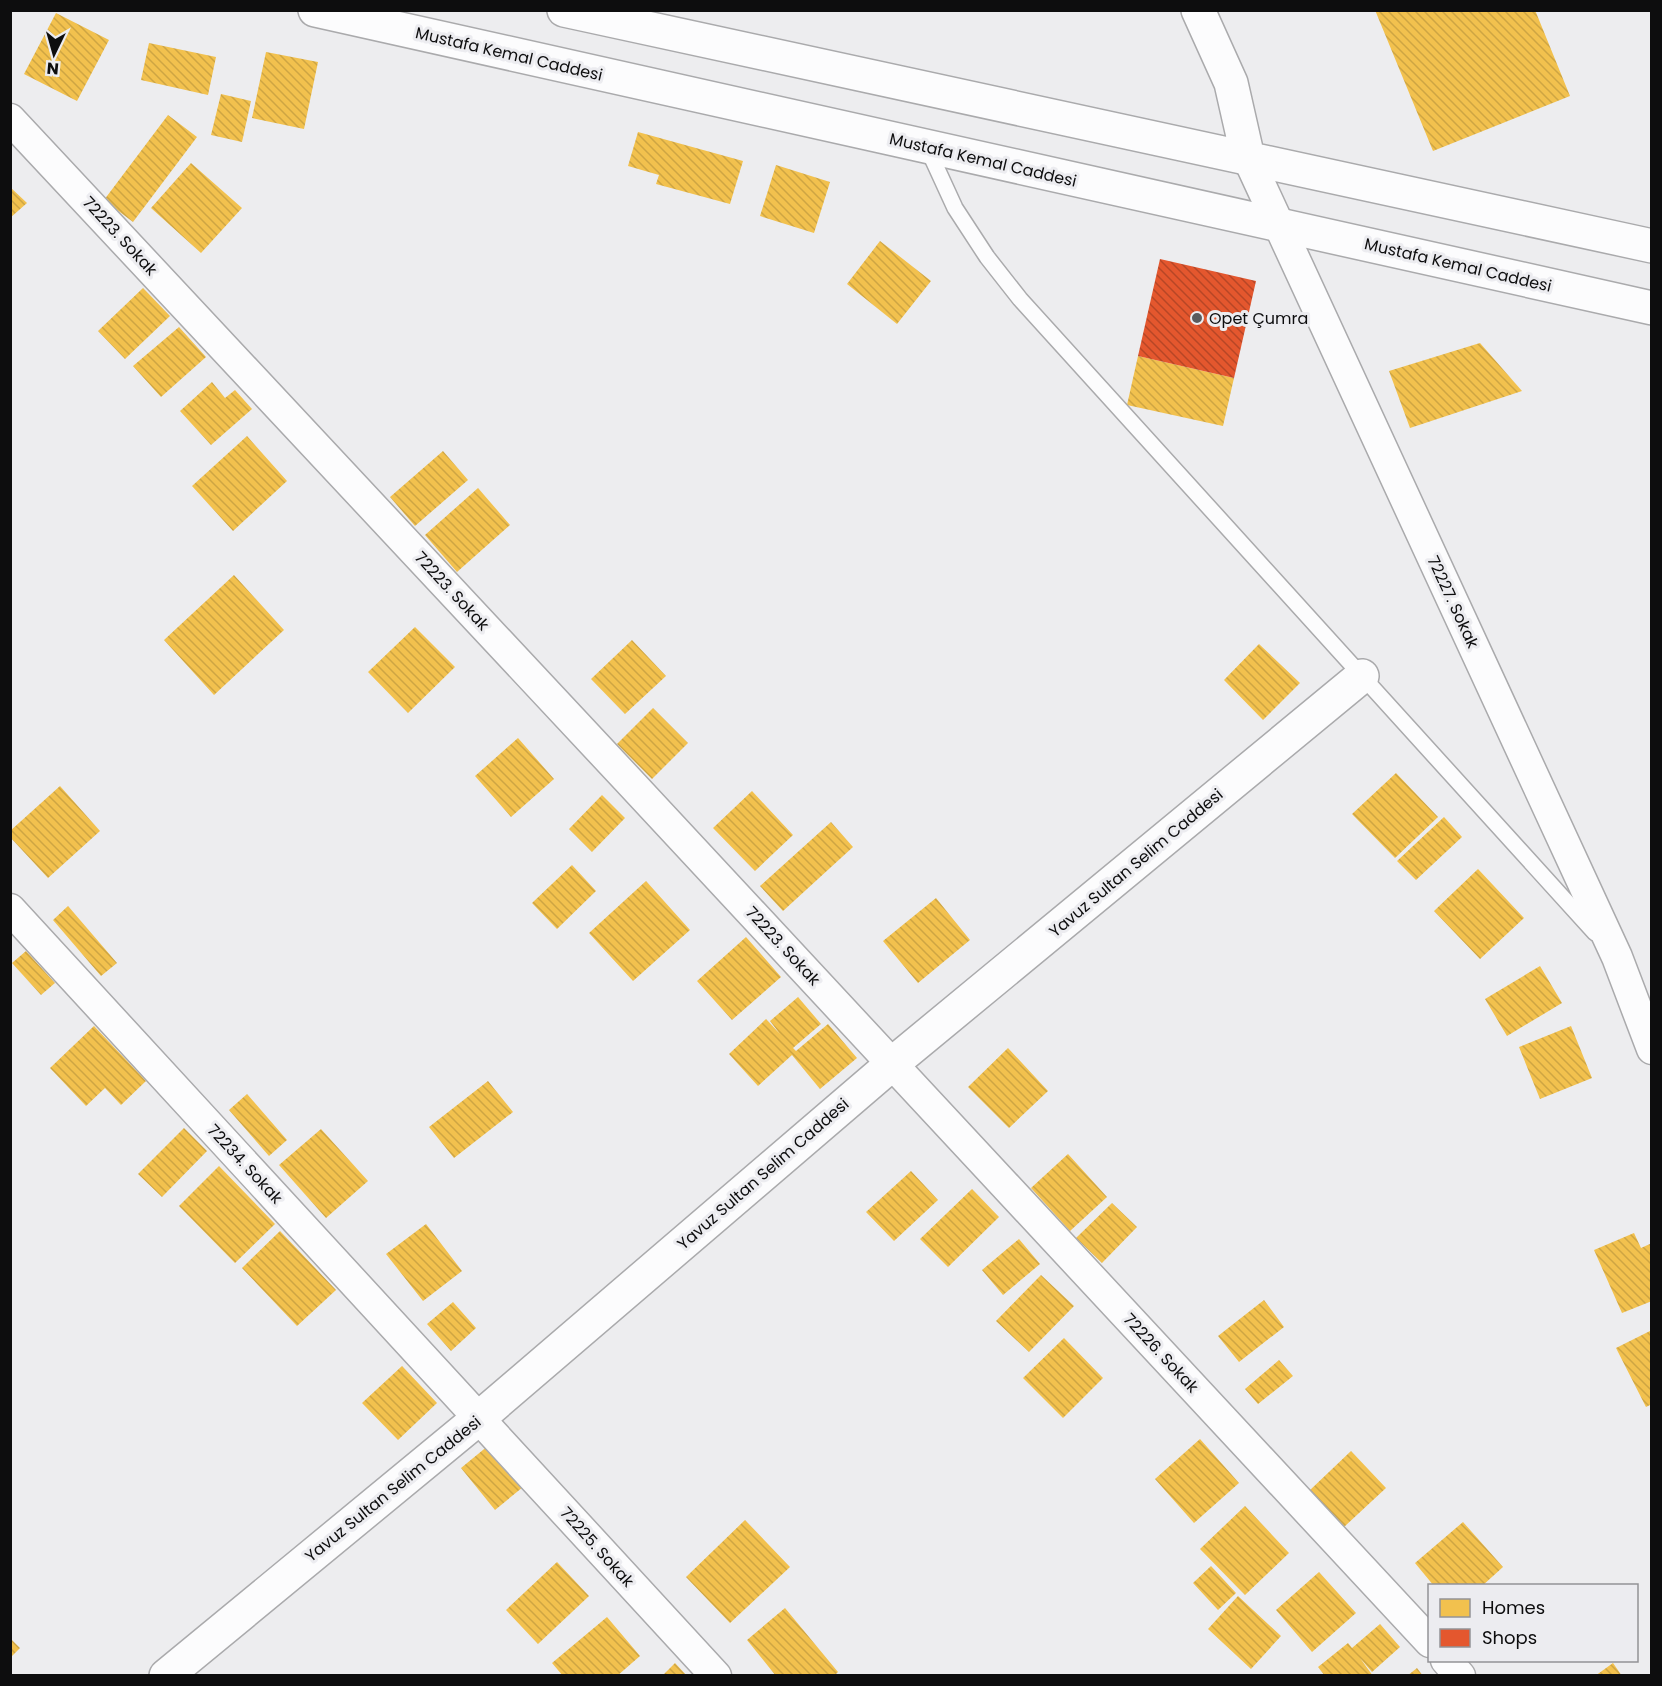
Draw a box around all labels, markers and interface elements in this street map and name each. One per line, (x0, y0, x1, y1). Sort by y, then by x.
street label: Mustafa Kemal Caddesi (413, 21, 605, 87)
north arrow (24, 24, 84, 84)
text: N (46, 56, 60, 80)
street label: Mustafa Kemal Caddesi (887, 127, 1079, 193)
street label: 72223. Sokak (77, 191, 163, 281)
street label: Mustafa Kemal Caddesi (1362, 232, 1554, 298)
place label: Opet Çumra (1209, 307, 1308, 330)
marker: Opet Çumra (1190, 311, 1204, 325)
street label: 72223. Sokak (409, 546, 495, 636)
street label: 72227. Sokak (1422, 552, 1485, 653)
street label: Yavuz Sultan Selim Caddesi (1044, 783, 1228, 943)
street label: 72223. Sokak (740, 901, 826, 991)
street label: Yavuz Sultan Selim Caddesi (672, 1093, 854, 1255)
street label: 72234. Sokak (202, 1119, 288, 1209)
street label: 72226. Sokak (1118, 1308, 1204, 1398)
street label: Yavuz Sultan Selim Caddesi (300, 1411, 486, 1567)
street label: 72225. Sokak (555, 1502, 640, 1593)
legend (1428, 1584, 1638, 1662)
text: Homes (1482, 1595, 1545, 1620)
text: Shops (1482, 1625, 1537, 1650)

